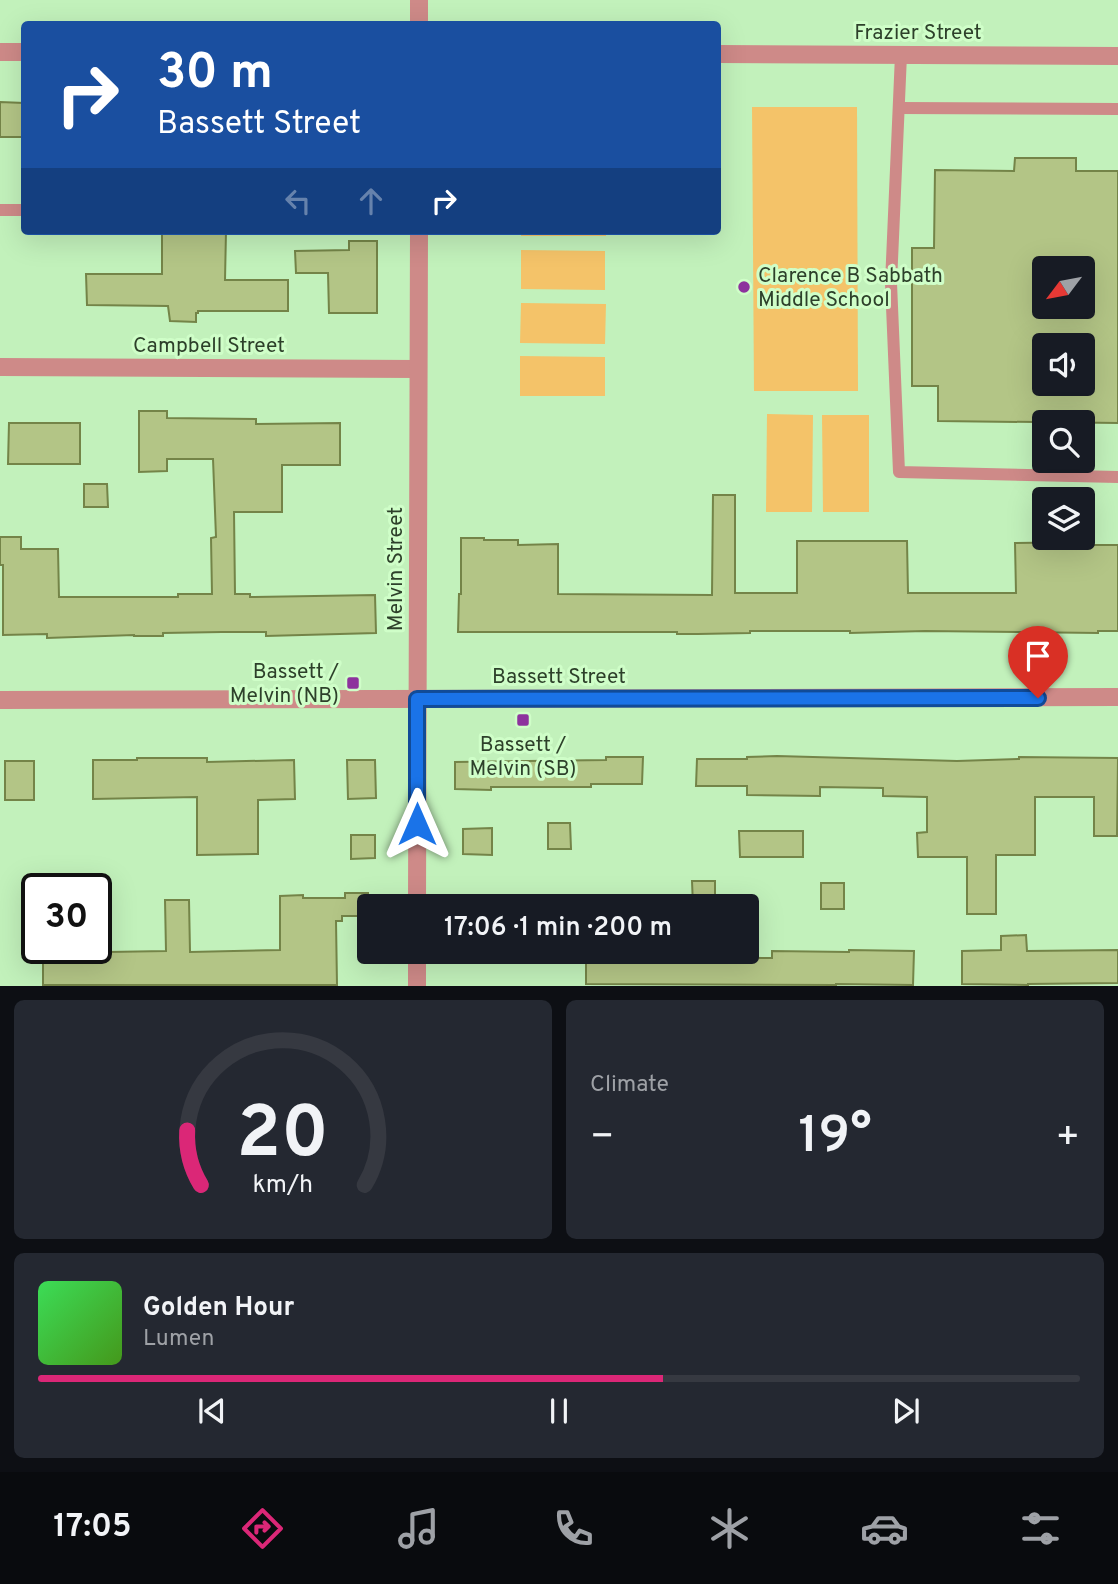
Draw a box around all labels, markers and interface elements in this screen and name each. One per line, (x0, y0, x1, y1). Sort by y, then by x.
street label: Frazier Street (854, 20, 982, 47)
text: 30 m (157, 44, 273, 106)
icon: right (42, 49, 133, 140)
text: Bassett Street (157, 105, 361, 145)
icon: left (279, 182, 317, 220)
icon: ahead (352, 182, 390, 220)
icon: right (425, 182, 463, 220)
north arrow (1032, 256, 1096, 318)
map controls (1032, 256, 1095, 550)
place label: Clarence B Sabbath Middle School (758, 263, 943, 314)
marker: Clarence B Sabbath Middle School (736, 279, 752, 295)
street label: Campbell Street (133, 333, 285, 360)
button: sound (1032, 333, 1095, 396)
button: search (1032, 410, 1095, 473)
button: layers (1032, 487, 1095, 550)
street label: Melvin Street (383, 507, 410, 631)
pin (1008, 626, 1068, 698)
icon: arrive (1019, 637, 1057, 675)
place label: Bassett / Melvin (NB) (230, 659, 339, 710)
street label: Bassett Street (492, 664, 626, 691)
marker: Bassett / Melvin (NB) (345, 675, 361, 691)
marker: Bassett / Melvin (SB) (515, 712, 531, 728)
place label: Bassett / Melvin (SB) (469, 732, 577, 783)
position arrow (380, 787, 454, 861)
speed limit sign: 30 (21, 873, 112, 964)
text: 17:06 · 1 min · 200 m (444, 912, 672, 945)
text: Climate (590, 1071, 669, 1100)
text: 20 (237, 1092, 329, 1184)
text: 19° (798, 1105, 872, 1171)
text: − (590, 1114, 615, 1163)
text: + (1055, 1114, 1080, 1163)
text: km/h (253, 1170, 313, 1202)
text: Golden Hour (143, 1292, 294, 1325)
text: Lumen (143, 1325, 214, 1354)
icon: previous (193, 1392, 231, 1430)
icon: pause (540, 1392, 578, 1430)
icon: next (887, 1392, 925, 1430)
icon: directions (238, 1504, 287, 1553)
icon: music (394, 1504, 443, 1553)
icon: phone (549, 1504, 598, 1553)
icon: climate (705, 1504, 754, 1553)
icon: car (860, 1504, 909, 1553)
icon: filters (1016, 1504, 1065, 1553)
text: 17:05 (53, 1508, 132, 1548)

